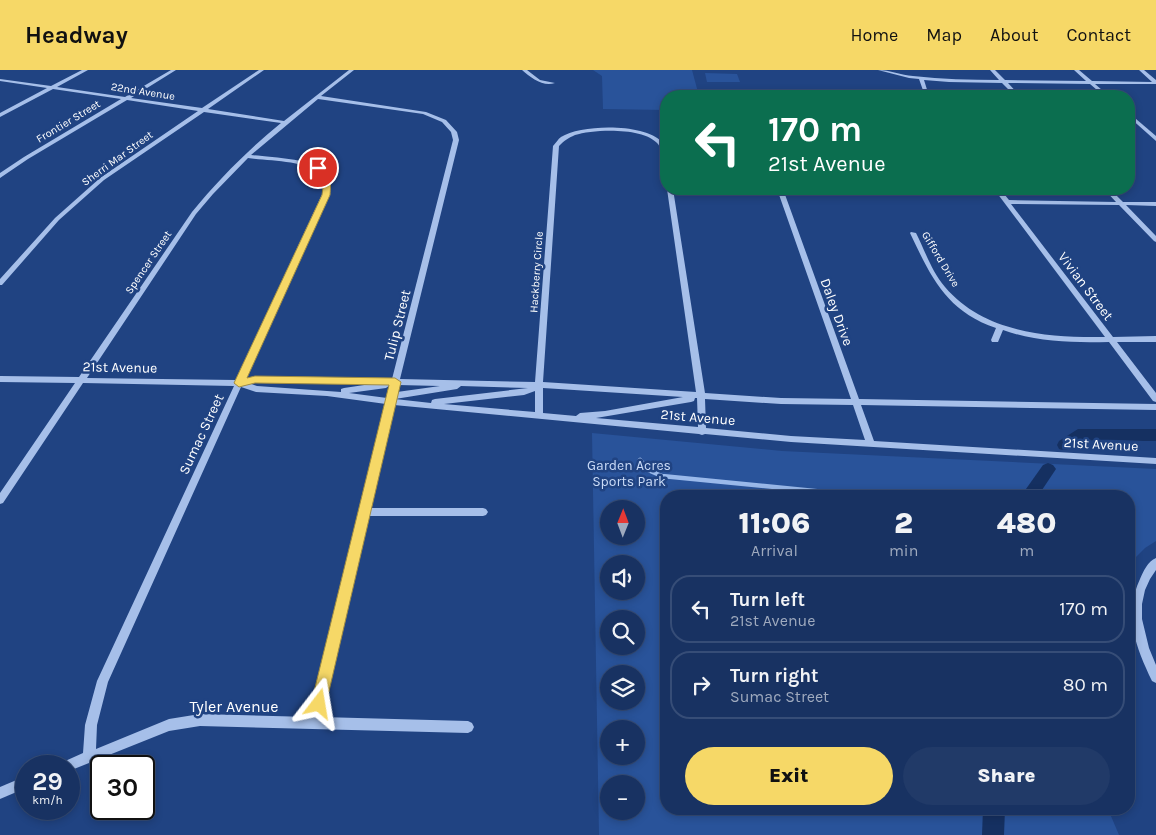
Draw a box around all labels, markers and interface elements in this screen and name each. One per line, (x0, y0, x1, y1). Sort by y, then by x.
text: Headway (25, 21, 128, 49)
text: Home (850, 24, 898, 46)
text: Map (926, 24, 962, 46)
text: About (990, 24, 1039, 46)
text: Contact (1067, 24, 1131, 46)
street label: 22nd Avenue (110, 80, 176, 103)
street label: Frontier Street (34, 97, 103, 146)
text: 170 m (768, 109, 862, 150)
icon: left (685, 110, 750, 175)
street label: Sherri Mar Street (79, 128, 155, 189)
pin (297, 147, 339, 189)
text: 21st Avenue (768, 151, 885, 177)
icon: arrive (304, 154, 332, 182)
street label: Spencer Street (122, 228, 174, 296)
street label: Gifford Drive (919, 229, 962, 290)
street label: Hackberry Circle (527, 231, 546, 313)
street label: Vivian Street (1054, 249, 1117, 324)
street label: Daley Drive (816, 276, 857, 348)
street label: Tulip Street (380, 288, 415, 362)
street label: 21st Avenue (82, 358, 158, 377)
street label: Sumac Street (175, 391, 227, 477)
street label: 21st Avenue (660, 406, 736, 429)
street label: 21st Avenue (1063, 434, 1139, 455)
park label: Garden Acres Sports Park (587, 457, 671, 490)
north arrow (600, 500, 645, 545)
map controls (600, 500, 645, 820)
text: 11:06 (739, 505, 810, 541)
text: 2 (894, 505, 913, 541)
text: 480 (997, 505, 1056, 541)
text: Arrival (751, 541, 798, 560)
text: min (889, 541, 918, 560)
text: m (1019, 541, 1034, 560)
button: sound (600, 555, 645, 600)
text: Turn left (730, 589, 805, 611)
icon: left (687, 595, 715, 623)
text: 170 m (1059, 598, 1108, 620)
button: search (600, 610, 645, 655)
text: 21st Avenue (730, 611, 815, 630)
button: layers (600, 665, 645, 710)
text: Turn right (730, 665, 819, 687)
icon: right (687, 671, 715, 699)
text: 80 m (1063, 674, 1108, 696)
position arrow (292, 677, 344, 729)
text: Sumac Street (730, 687, 829, 706)
street label: Tyler Avenue (189, 697, 279, 716)
button: + (600, 720, 645, 765)
button: Exit (685, 747, 893, 805)
button: Share (903, 747, 1110, 805)
speed limit sign: 30 (90, 755, 155, 820)
text: 29 (32, 767, 63, 796)
button: − (600, 775, 645, 820)
text: km/h (32, 793, 63, 807)

